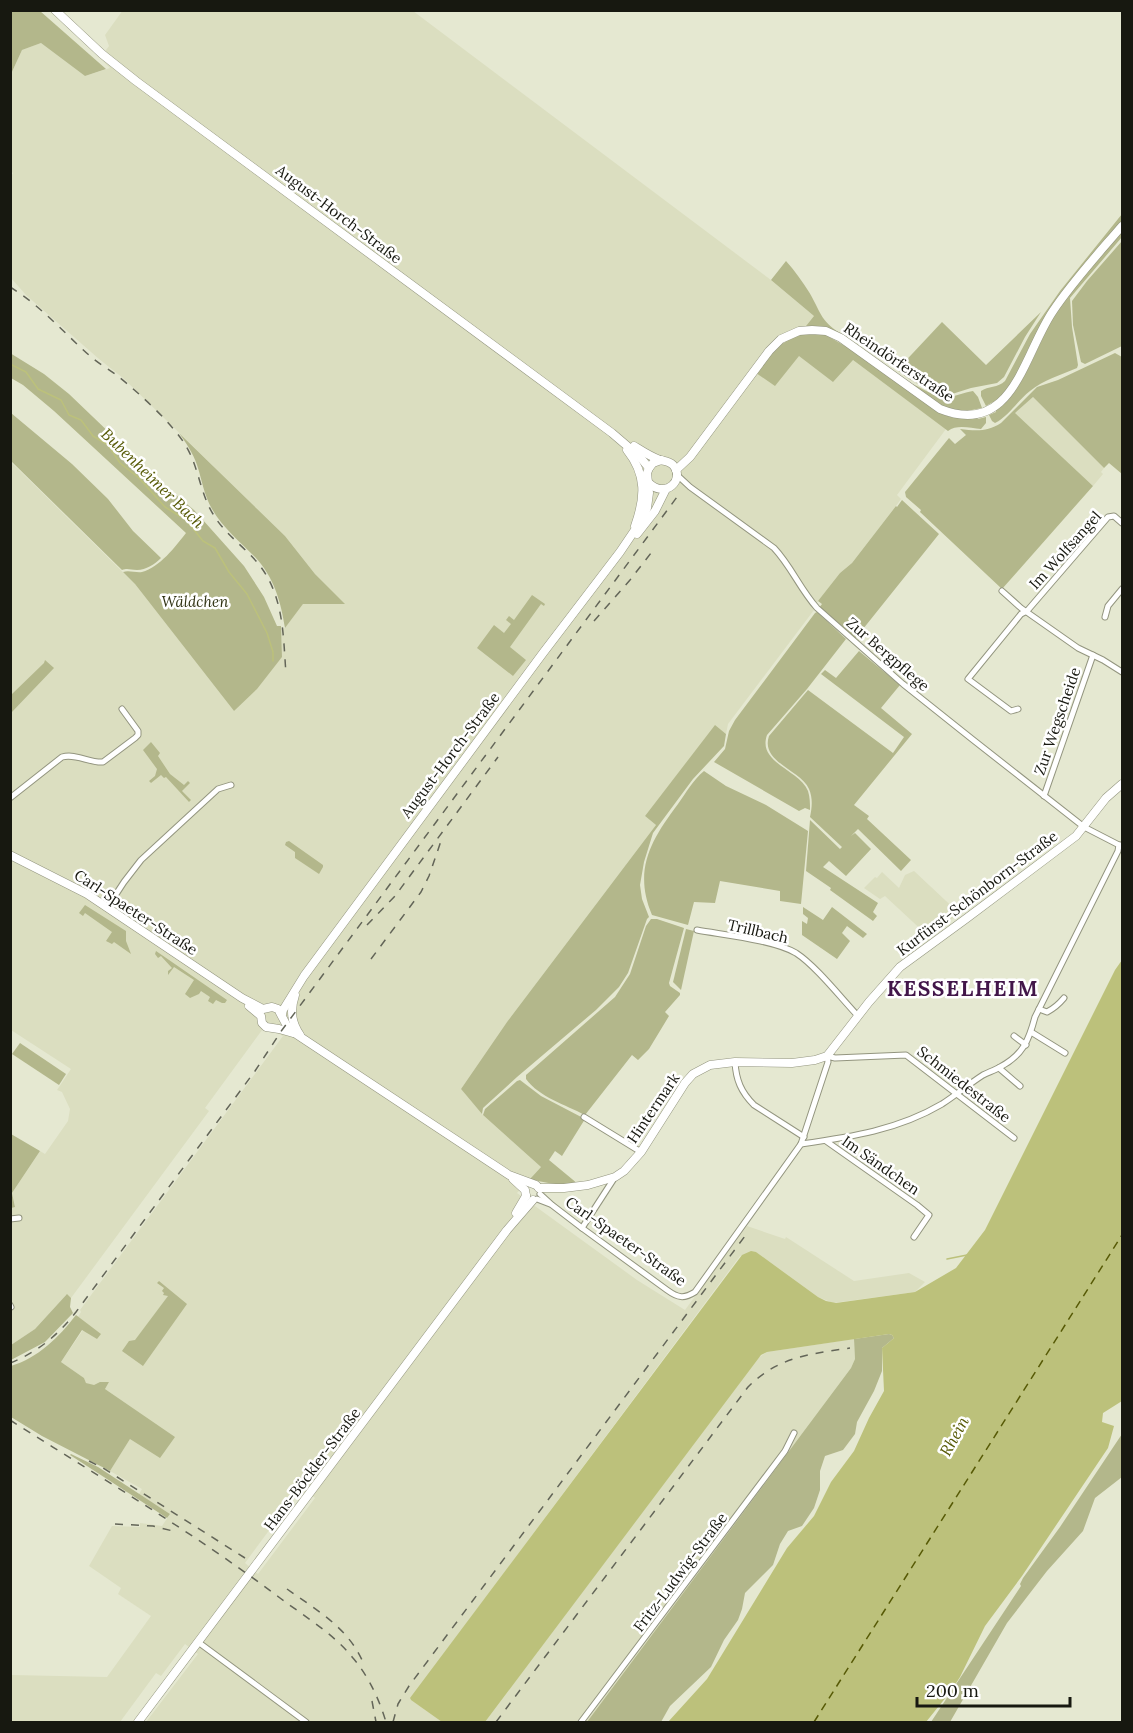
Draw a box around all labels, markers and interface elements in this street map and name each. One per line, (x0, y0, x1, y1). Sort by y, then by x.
street label: August-Horch-Straße (271, 160, 406, 268)
street label: Rheindörferstraße (840, 318, 958, 406)
water label: Bubenheimer Bach (97, 424, 209, 532)
street label: Im Wolfsangel (1025, 507, 1105, 593)
park label: Wäldchen (162, 592, 229, 611)
street label: Zur Bergpflege (843, 613, 933, 695)
street label: Zur Wegscheide (1030, 665, 1084, 777)
street label: August-Horch-Straße (396, 688, 504, 823)
street label: Kurfürst-Schönborn-Straße (893, 826, 1061, 960)
street label: Carl-Spaeter-Straße (71, 865, 201, 959)
street label: Trillbach (726, 915, 790, 947)
district label: KESSELHEIM (887, 975, 1039, 1002)
street label: Schmiedestraße (913, 1042, 1015, 1126)
street label: Hintermark (623, 1069, 683, 1147)
street label: Im Sändchen (838, 1131, 924, 1199)
street label: Carl-Spaeter-Straße (562, 1192, 690, 1290)
street label: Hans-Böckler-Straße (260, 1404, 364, 1534)
water label: Rhein (935, 1413, 973, 1459)
street label: Fritz-Ludwig-Straße (629, 1509, 731, 1635)
scale bar (917, 1670, 1070, 1708)
text: 200 m (926, 1679, 979, 1702)

